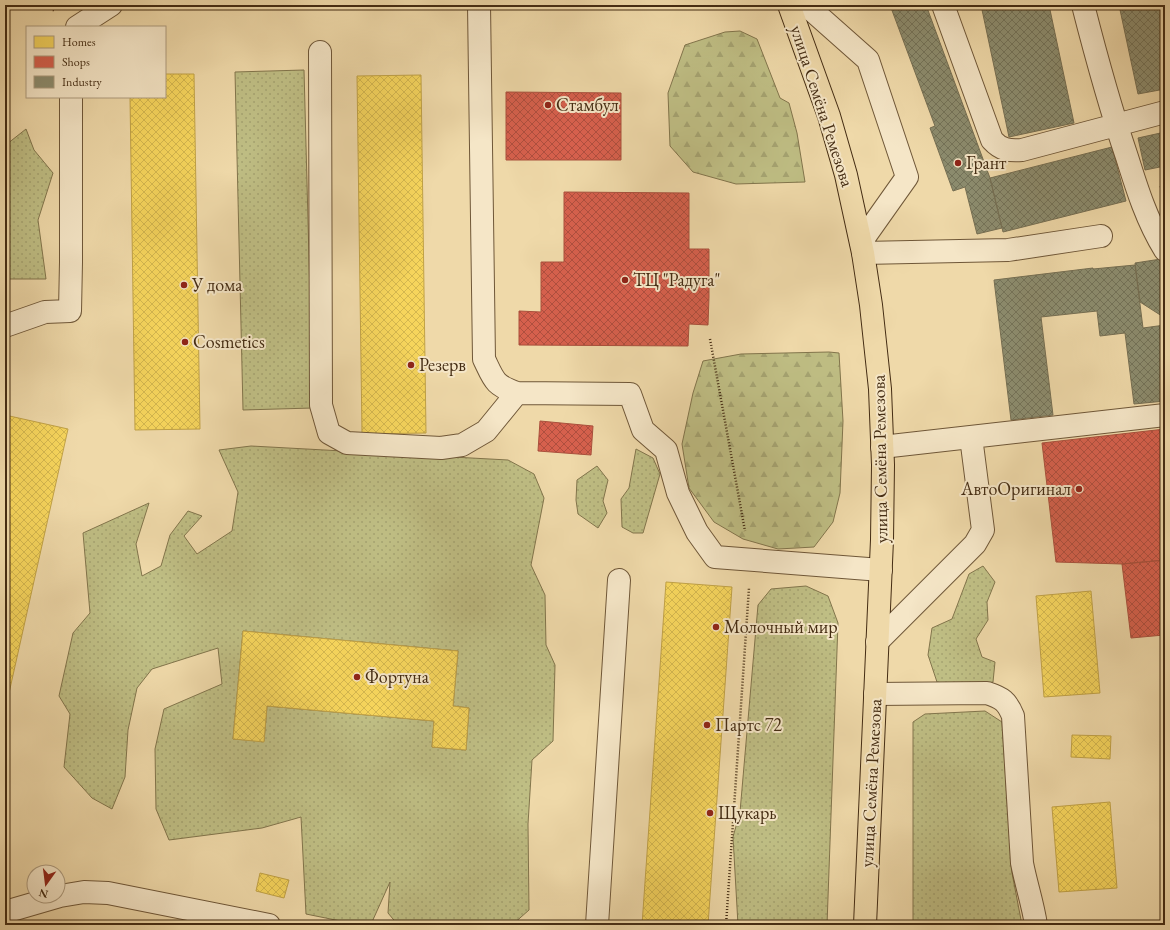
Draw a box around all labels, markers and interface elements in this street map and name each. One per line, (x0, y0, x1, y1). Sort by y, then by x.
street label: улица Семёна Ремезова (785, 22, 860, 190)
legend (26, 26, 166, 98)
text: Homes (62, 34, 96, 50)
text: Shops (62, 54, 90, 70)
text: Industry (62, 74, 102, 90)
place label: Стамбул (556, 93, 619, 116)
marker: Стамбул (543, 100, 553, 110)
place label: Грант (966, 151, 1007, 174)
marker: Грант (953, 158, 963, 168)
place label: ТЦ "Радуга" (633, 268, 720, 291)
place label: У дома (191, 273, 243, 296)
marker: ТЦ "Радуга" (620, 275, 630, 285)
marker: У дома (179, 280, 189, 290)
place label: Cosmetics (193, 330, 265, 353)
marker: Cosmetics (180, 337, 190, 347)
place label: Резерв (419, 353, 466, 376)
marker: Резерв (406, 360, 416, 370)
street label: улица Семёна Ремезова (867, 374, 892, 544)
place label: АвтоОригинал (960, 477, 1071, 500)
marker: АвтоОригинал (1074, 484, 1084, 494)
place label: Молочный мир (724, 615, 838, 638)
marker: Молочный мир (711, 622, 721, 632)
place label: Фортуна (365, 665, 430, 688)
marker: Фортуна (352, 672, 362, 682)
street label: улица Семёна Ремезова (855, 697, 886, 868)
place label: Партс 72 (715, 713, 782, 736)
marker: Партс 72 (702, 720, 712, 730)
place label: Щукарь (718, 801, 777, 824)
marker: Щукарь (705, 808, 715, 818)
north arrow (26, 864, 66, 904)
text: N (37, 886, 50, 902)

